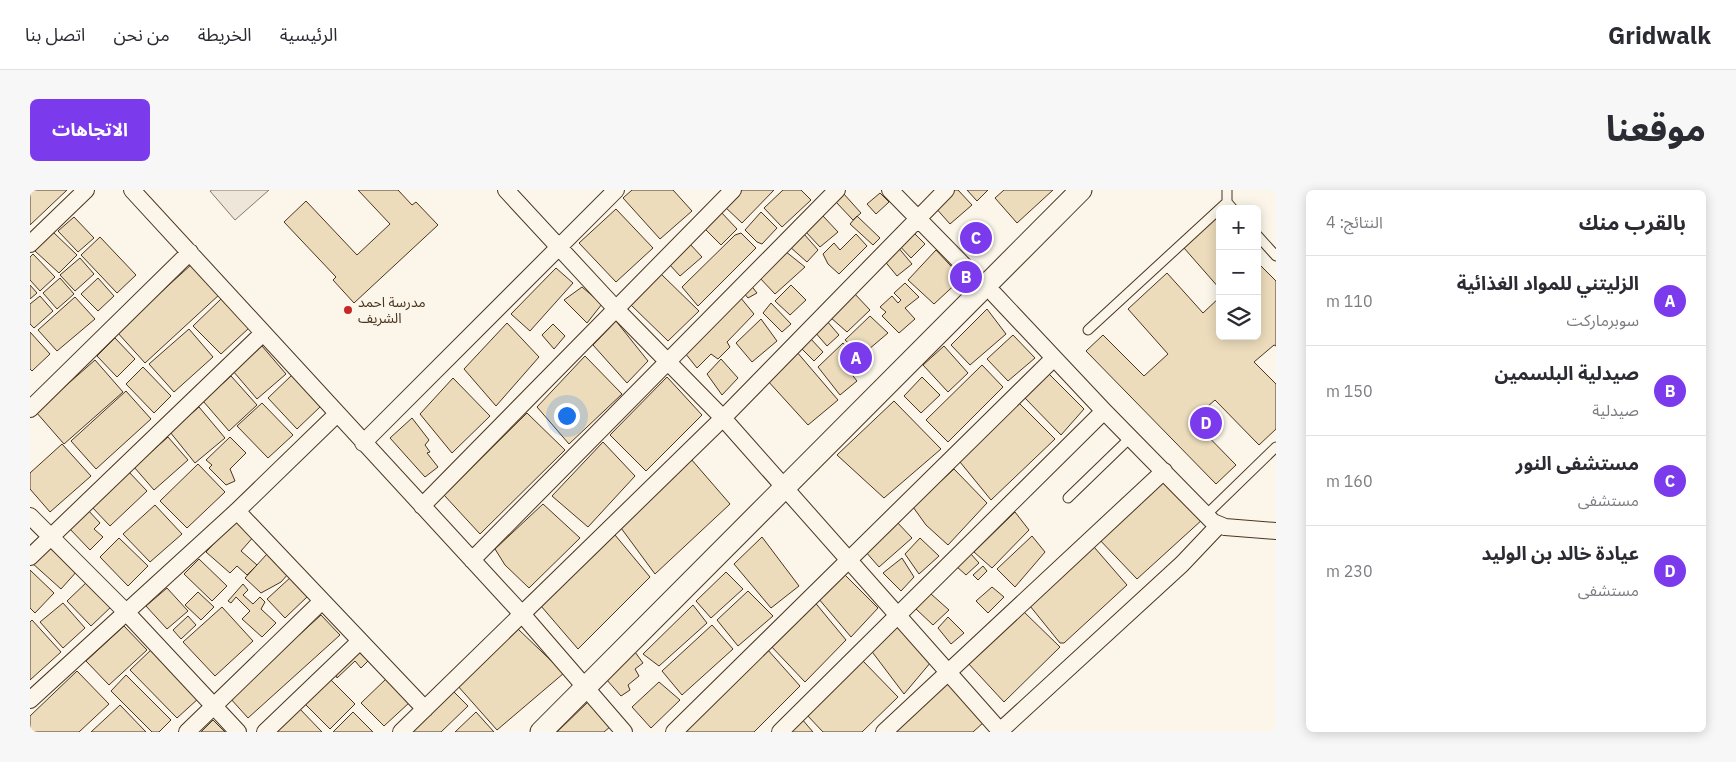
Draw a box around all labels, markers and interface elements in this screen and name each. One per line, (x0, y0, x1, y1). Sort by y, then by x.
text: Gridwalk (1608, 19, 1711, 51)
text: اتصل بنا (25, 23, 85, 46)
text: من نحن (113, 23, 170, 46)
text: الخريطة (198, 23, 252, 46)
text: الرئيسية (280, 23, 338, 46)
button: الاتجاهات (30, 99, 150, 161)
text: موقعنا (1606, 105, 1706, 151)
map controls (1216, 205, 1261, 340)
button: + (1216, 205, 1261, 250)
text: بالقرب منك (1579, 208, 1686, 236)
text: النتائج: 4 (1326, 212, 1383, 232)
pin: C (960, 219, 992, 257)
button: − (1216, 250, 1261, 295)
pin: B (950, 258, 982, 296)
text: الزليتني للمواد الغذائية (1457, 271, 1639, 295)
text: 110 m (1326, 291, 1373, 311)
text: A (1665, 291, 1675, 311)
place label: مدرسة احمد الشريف (358, 293, 426, 327)
button: layers (1216, 295, 1261, 340)
marker: مدرسة احمد الشريف (342, 304, 354, 316)
text: سوبرماركت (1567, 310, 1639, 330)
pin: A (840, 339, 872, 377)
text: صيدلية البلسمين (1494, 361, 1639, 385)
text: 150 m (1326, 381, 1373, 401)
text: B (1665, 381, 1675, 401)
text: صيدلية (1592, 400, 1639, 420)
your location (554, 403, 580, 429)
pin: D (1190, 404, 1222, 442)
text: مستشفى النور (1516, 451, 1639, 475)
text: 160 m (1326, 471, 1373, 491)
text: C (1665, 471, 1675, 491)
text: مستشفى (1578, 490, 1639, 510)
text: عيادة خالد بن الوليد (1482, 541, 1639, 565)
text: 230 m (1326, 561, 1373, 581)
text: D (1664, 561, 1676, 581)
text: مستشفى (1578, 580, 1639, 600)

